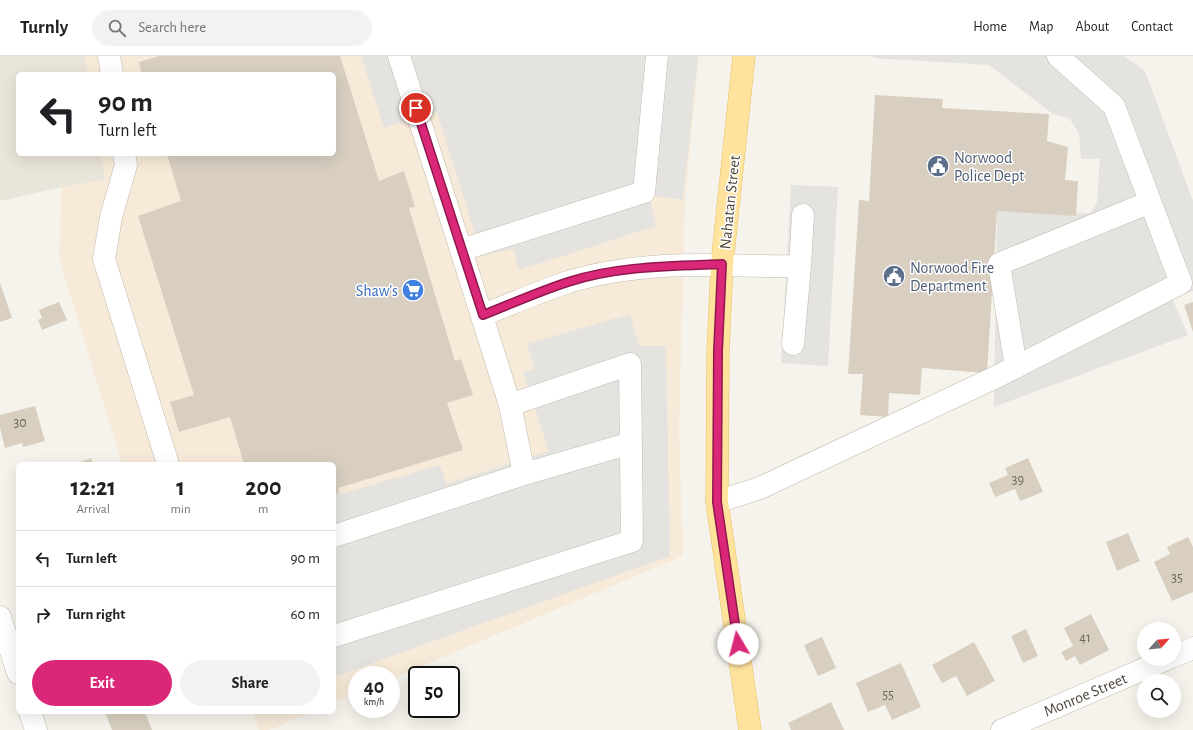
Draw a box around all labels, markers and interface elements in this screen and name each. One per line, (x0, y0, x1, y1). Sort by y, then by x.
search box (92, 10, 372, 46)
icon: search (106, 17, 128, 39)
text: Turnly (20, 18, 68, 37)
text: Search here (138, 20, 206, 35)
text: Home (973, 20, 1007, 34)
text: Map (1029, 20, 1053, 34)
text: About (1075, 20, 1109, 34)
text: Contact (1131, 20, 1173, 34)
icon: left (32, 88, 84, 140)
text: 90 m (98, 89, 153, 117)
pin (399, 91, 433, 125)
icon: arrive (405, 97, 427, 119)
text: Turn left (98, 122, 157, 140)
place label: Norwood Police Dept (954, 150, 1024, 184)
public building icon: Norwood Police Dept (925, 153, 951, 179)
street label: Nahatan Street (717, 154, 743, 250)
place label: Norwood Fire Department (910, 260, 994, 294)
public building icon: Norwood Fire Department (881, 263, 907, 289)
supermarket icon: Shaw's (400, 277, 426, 303)
place label: Shaw's (356, 283, 398, 299)
house number: 30 (13, 416, 27, 430)
house number: 39 (1012, 473, 1024, 487)
text: 12:21 (71, 476, 116, 500)
text: 1 (176, 476, 185, 500)
text: 200 (245, 476, 281, 500)
text: Arrival (76, 503, 110, 516)
text: min (170, 503, 191, 516)
text: m (258, 503, 269, 516)
icon: left (32, 548, 54, 570)
text: Turn left (66, 551, 117, 566)
text: 90 m (291, 551, 320, 566)
house number: 35 (1171, 571, 1183, 585)
icon: right (32, 604, 54, 626)
text: Turn right (66, 607, 125, 622)
text: 60 m (291, 607, 320, 622)
north arrow (1137, 622, 1181, 666)
map controls (1137, 622, 1181, 718)
position arrow (717, 623, 759, 665)
house number: 41 (1079, 631, 1091, 645)
button: Exit (32, 660, 172, 706)
button: Share (180, 660, 320, 706)
speed limit sign: 50 (408, 666, 460, 718)
street label: Monroe Street (1041, 670, 1129, 720)
button: search (1137, 674, 1181, 718)
text: 40 (364, 677, 384, 697)
house number: 55 (882, 688, 894, 702)
text: km/h (364, 697, 384, 707)

